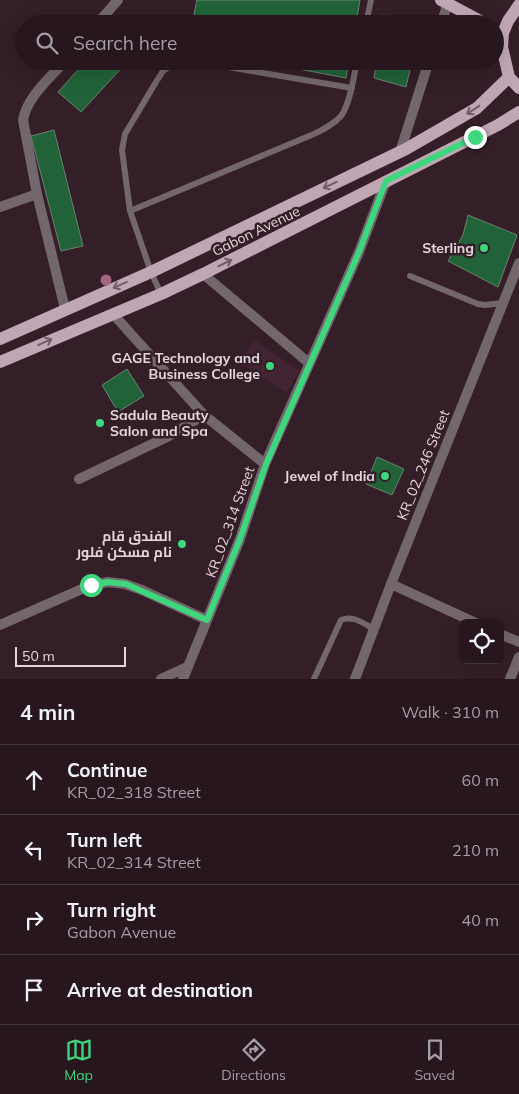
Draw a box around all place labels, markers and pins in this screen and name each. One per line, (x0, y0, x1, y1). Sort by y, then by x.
place label: Sterling (422, 239, 474, 257)
marker: Sterling (478, 242, 490, 254)
place label: GAGE Technology and Business College (111, 349, 260, 383)
marker: GAGE Technology and Business College (264, 360, 276, 372)
place label: Sadula Beauty Salon and Spa (110, 406, 209, 440)
marker: Sadula Beauty Salon and Spa (94, 417, 106, 429)
place label: Jewel of India (284, 467, 375, 485)
marker: Jewel of India (379, 470, 391, 482)
place label: الفندق قام نام مسكن فلور (75, 527, 172, 562)
marker: الفندق قام نام مسكن فلور (176, 538, 188, 550)

